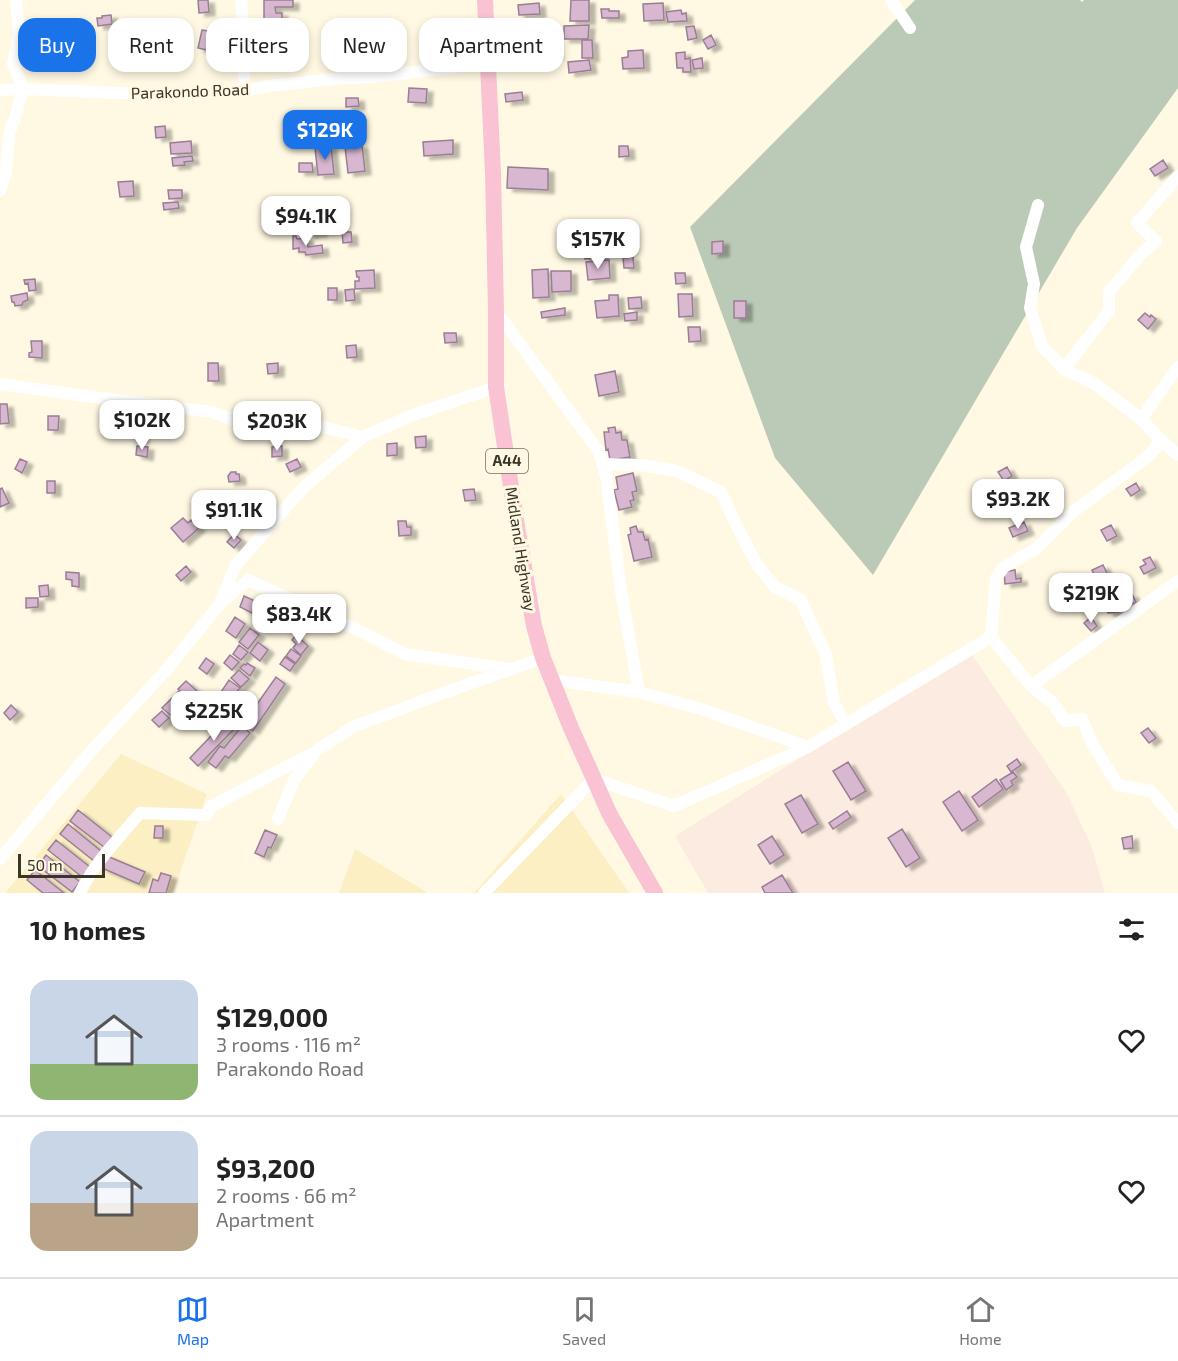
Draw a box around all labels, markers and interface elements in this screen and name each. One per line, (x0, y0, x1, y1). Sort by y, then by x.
chip: Buy (18, 18, 96, 72)
chip: Rent (108, 18, 194, 72)
chip: Filters (206, 18, 309, 72)
chip: New (321, 18, 407, 72)
chip: Apartment (419, 18, 564, 72)
street label: Parakondo Road (131, 79, 249, 102)
pin: $129K (283, 110, 367, 161)
text: $129K (297, 117, 353, 141)
pin: $94.1K (257, 196, 355, 247)
text: $94.1K (275, 203, 337, 227)
pin: $157K (556, 219, 640, 270)
text: $157K (571, 226, 625, 250)
pin: $102K (100, 400, 184, 451)
pin: $203K (235, 401, 319, 452)
text: $102K (113, 407, 171, 431)
text: $203K (247, 408, 307, 432)
road number: A44 (486, 449, 528, 473)
pin: $93.2K (969, 479, 1067, 530)
street label: Midland Highway (502, 485, 541, 613)
text: $93.2K (986, 486, 1050, 510)
pin: $91.1K (185, 490, 283, 541)
text: $91.1K (205, 497, 263, 521)
pin: $219K (1049, 573, 1133, 624)
text: $219K (1063, 580, 1119, 604)
pin: $83.4K (250, 594, 348, 645)
text: $83.4K (266, 601, 332, 625)
pin: $225K (172, 691, 256, 742)
text: $225K (185, 698, 243, 722)
scale bar (18, 851, 105, 878)
text: 50 m (27, 855, 63, 874)
icon: filters (1115, 913, 1148, 946)
text: 10 homes (30, 914, 146, 945)
text: $129,000 (216, 1001, 328, 1032)
icon: home (78, 1004, 150, 1076)
icon: heart (1115, 1024, 1148, 1057)
text: 3 rooms · 116 m² (216, 1032, 361, 1056)
text: Parakondo Road (216, 1056, 364, 1080)
text: $93,200 (216, 1152, 315, 1183)
icon: home (78, 1155, 150, 1227)
icon: heart (1115, 1175, 1148, 1208)
text: 2 rooms · 66 m² (216, 1183, 357, 1207)
text: Apartment (216, 1207, 314, 1231)
tab: Map (176, 1293, 209, 1348)
tab: Saved (562, 1293, 606, 1348)
tab: Home (959, 1293, 1002, 1348)

